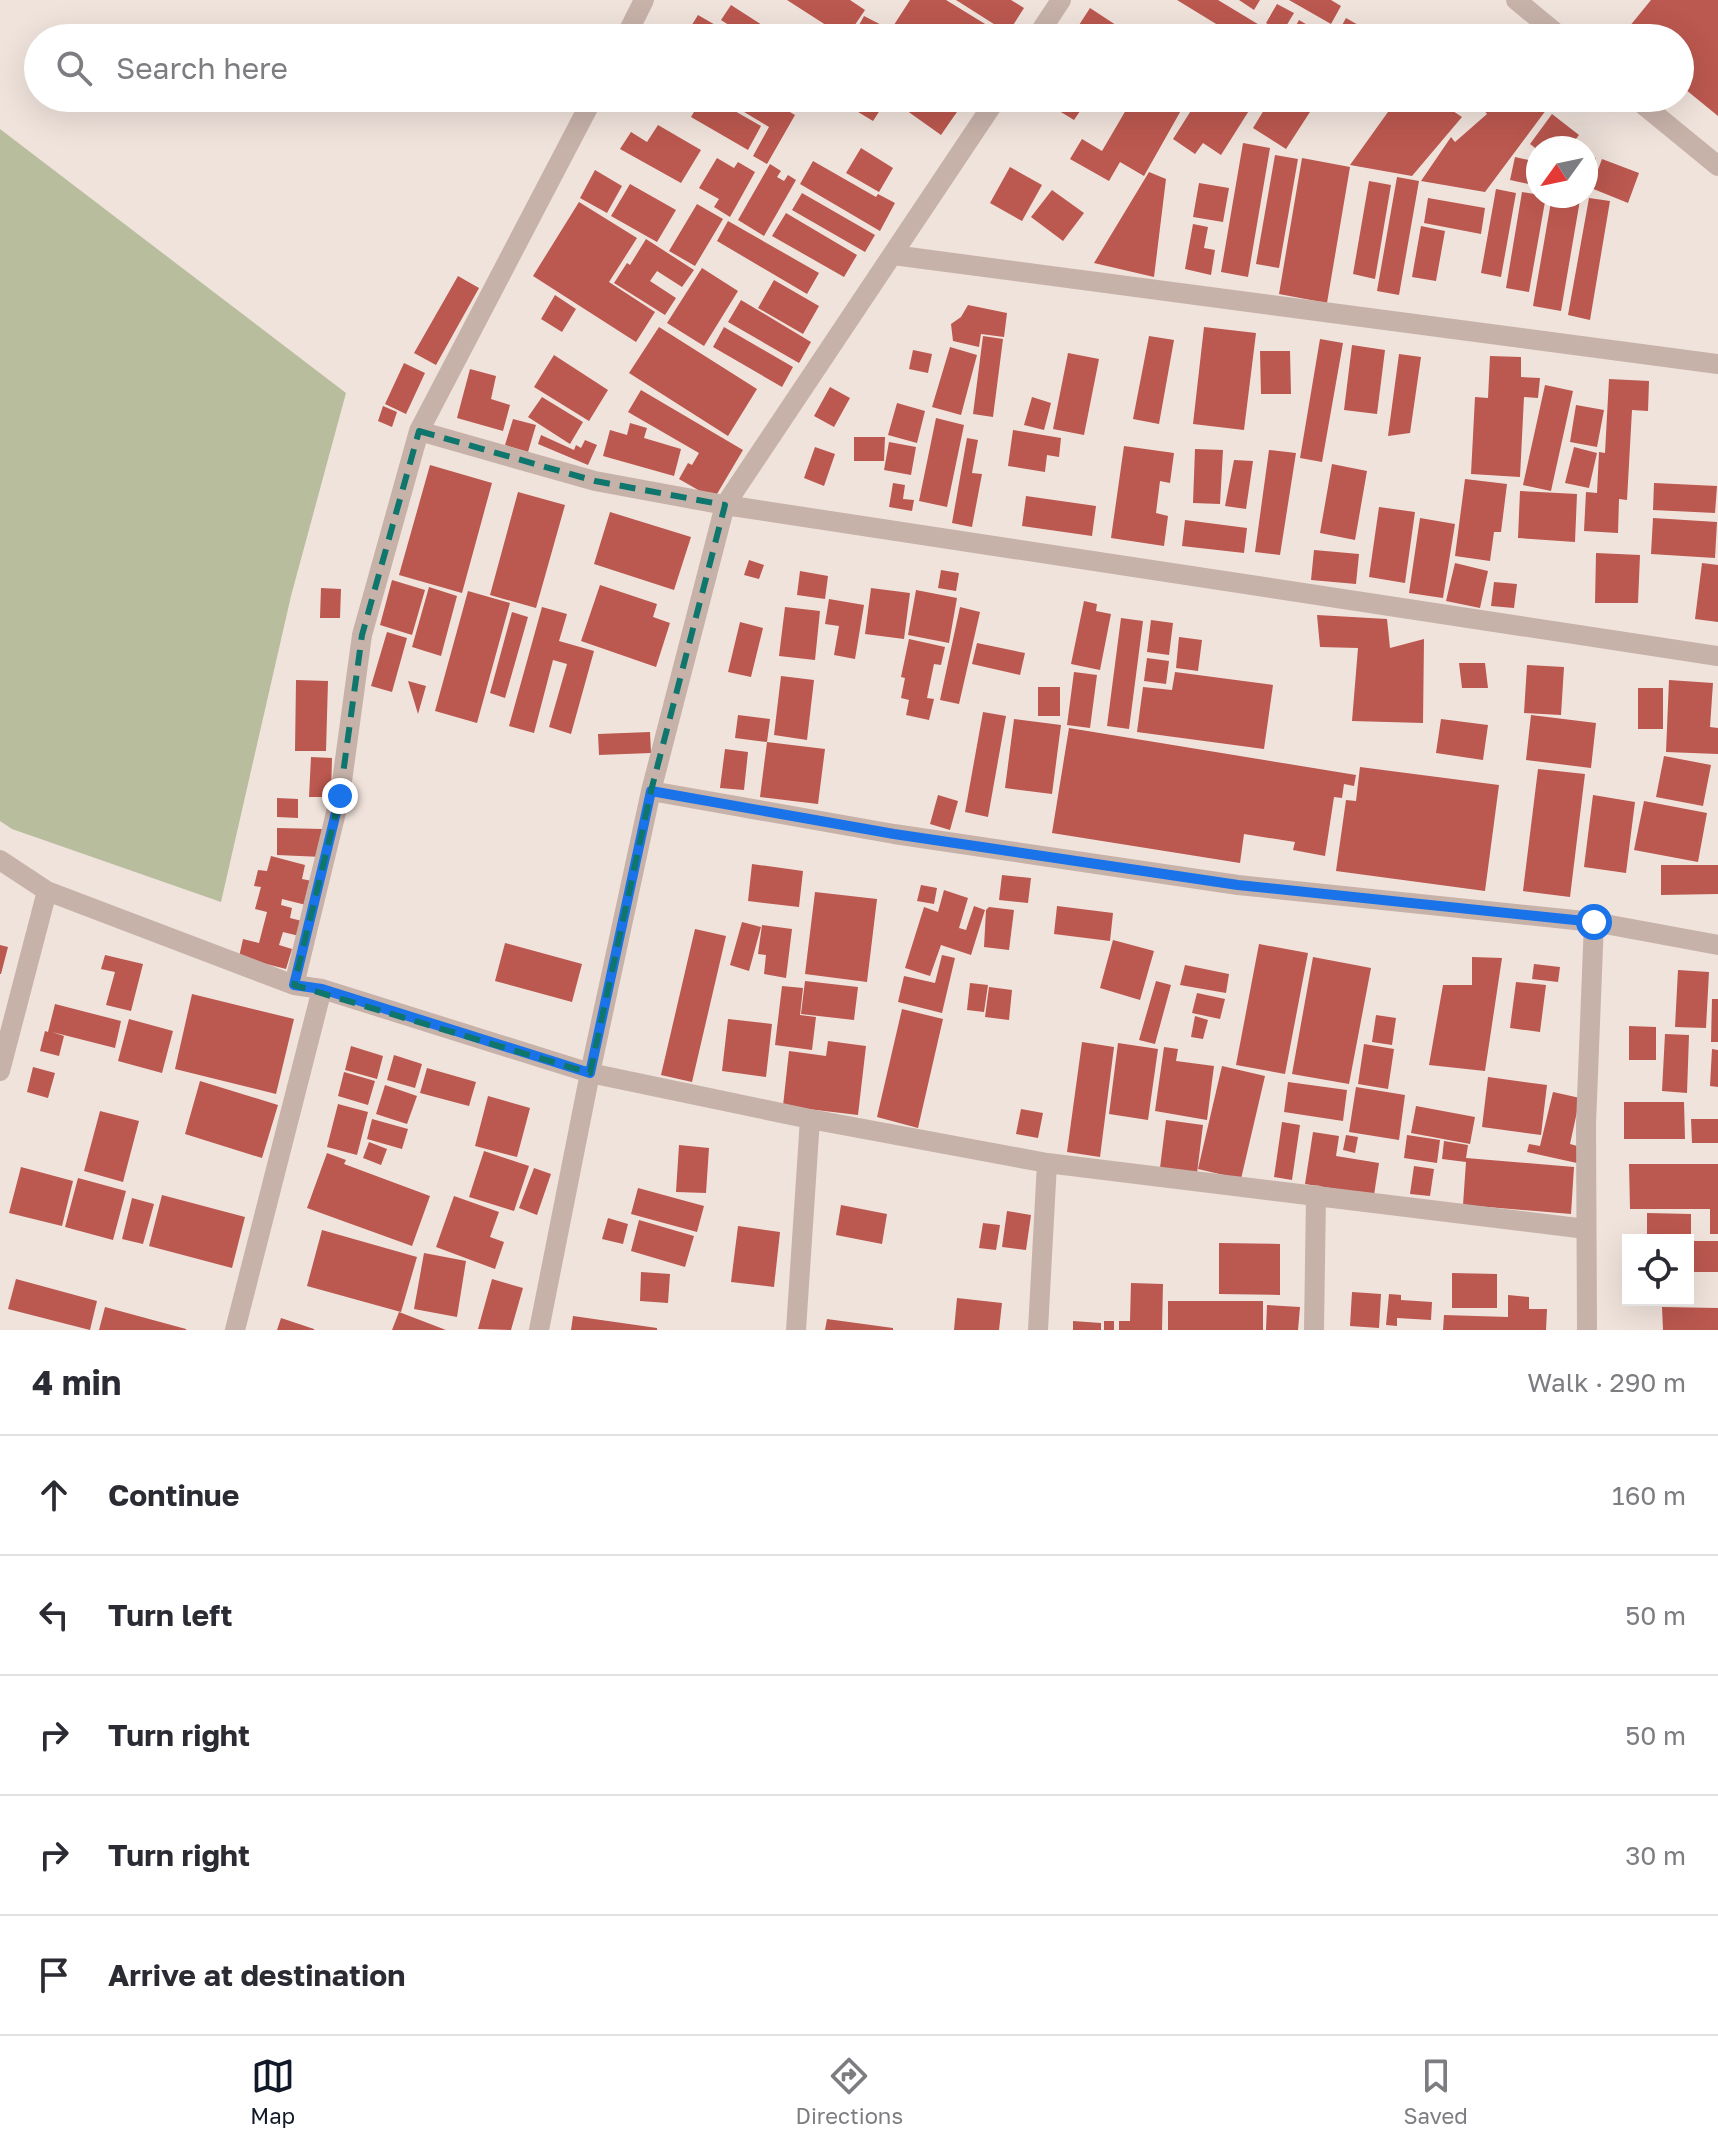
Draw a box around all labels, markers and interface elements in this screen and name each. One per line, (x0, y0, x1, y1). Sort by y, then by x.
search box (24, 24, 1694, 112)
icon: search (52, 46, 96, 90)
text: Search here (116, 50, 288, 86)
north arrow (1526, 136, 1598, 208)
route end (322, 778, 358, 814)
route start (1576, 904, 1612, 940)
map controls (1622, 1234, 1694, 1306)
button: locate (1622, 1234, 1694, 1306)
text: 4 min (32, 1362, 121, 1402)
text: Walk · 290 m (1527, 1367, 1686, 1398)
icon: ahead (32, 1473, 76, 1517)
text: Continue (108, 1477, 239, 1513)
text: 160 m (1612, 1480, 1686, 1511)
icon: left (32, 1593, 76, 1637)
text: Turn left (108, 1597, 233, 1633)
text: 50 m (1625, 1600, 1686, 1631)
icon: right (32, 1713, 76, 1757)
text: Turn right (108, 1717, 250, 1753)
text: 50 m (1625, 1720, 1686, 1751)
icon: right (32, 1833, 76, 1877)
text: Turn right (108, 1837, 250, 1873)
text: 30 m (1625, 1840, 1686, 1871)
icon: arrive (32, 1953, 76, 1997)
text: Arrive at destination (108, 1957, 405, 1993)
tab: Map (250, 2054, 295, 2129)
tab: Directions (796, 2054, 903, 2129)
tab: Saved (1404, 2054, 1468, 2129)

